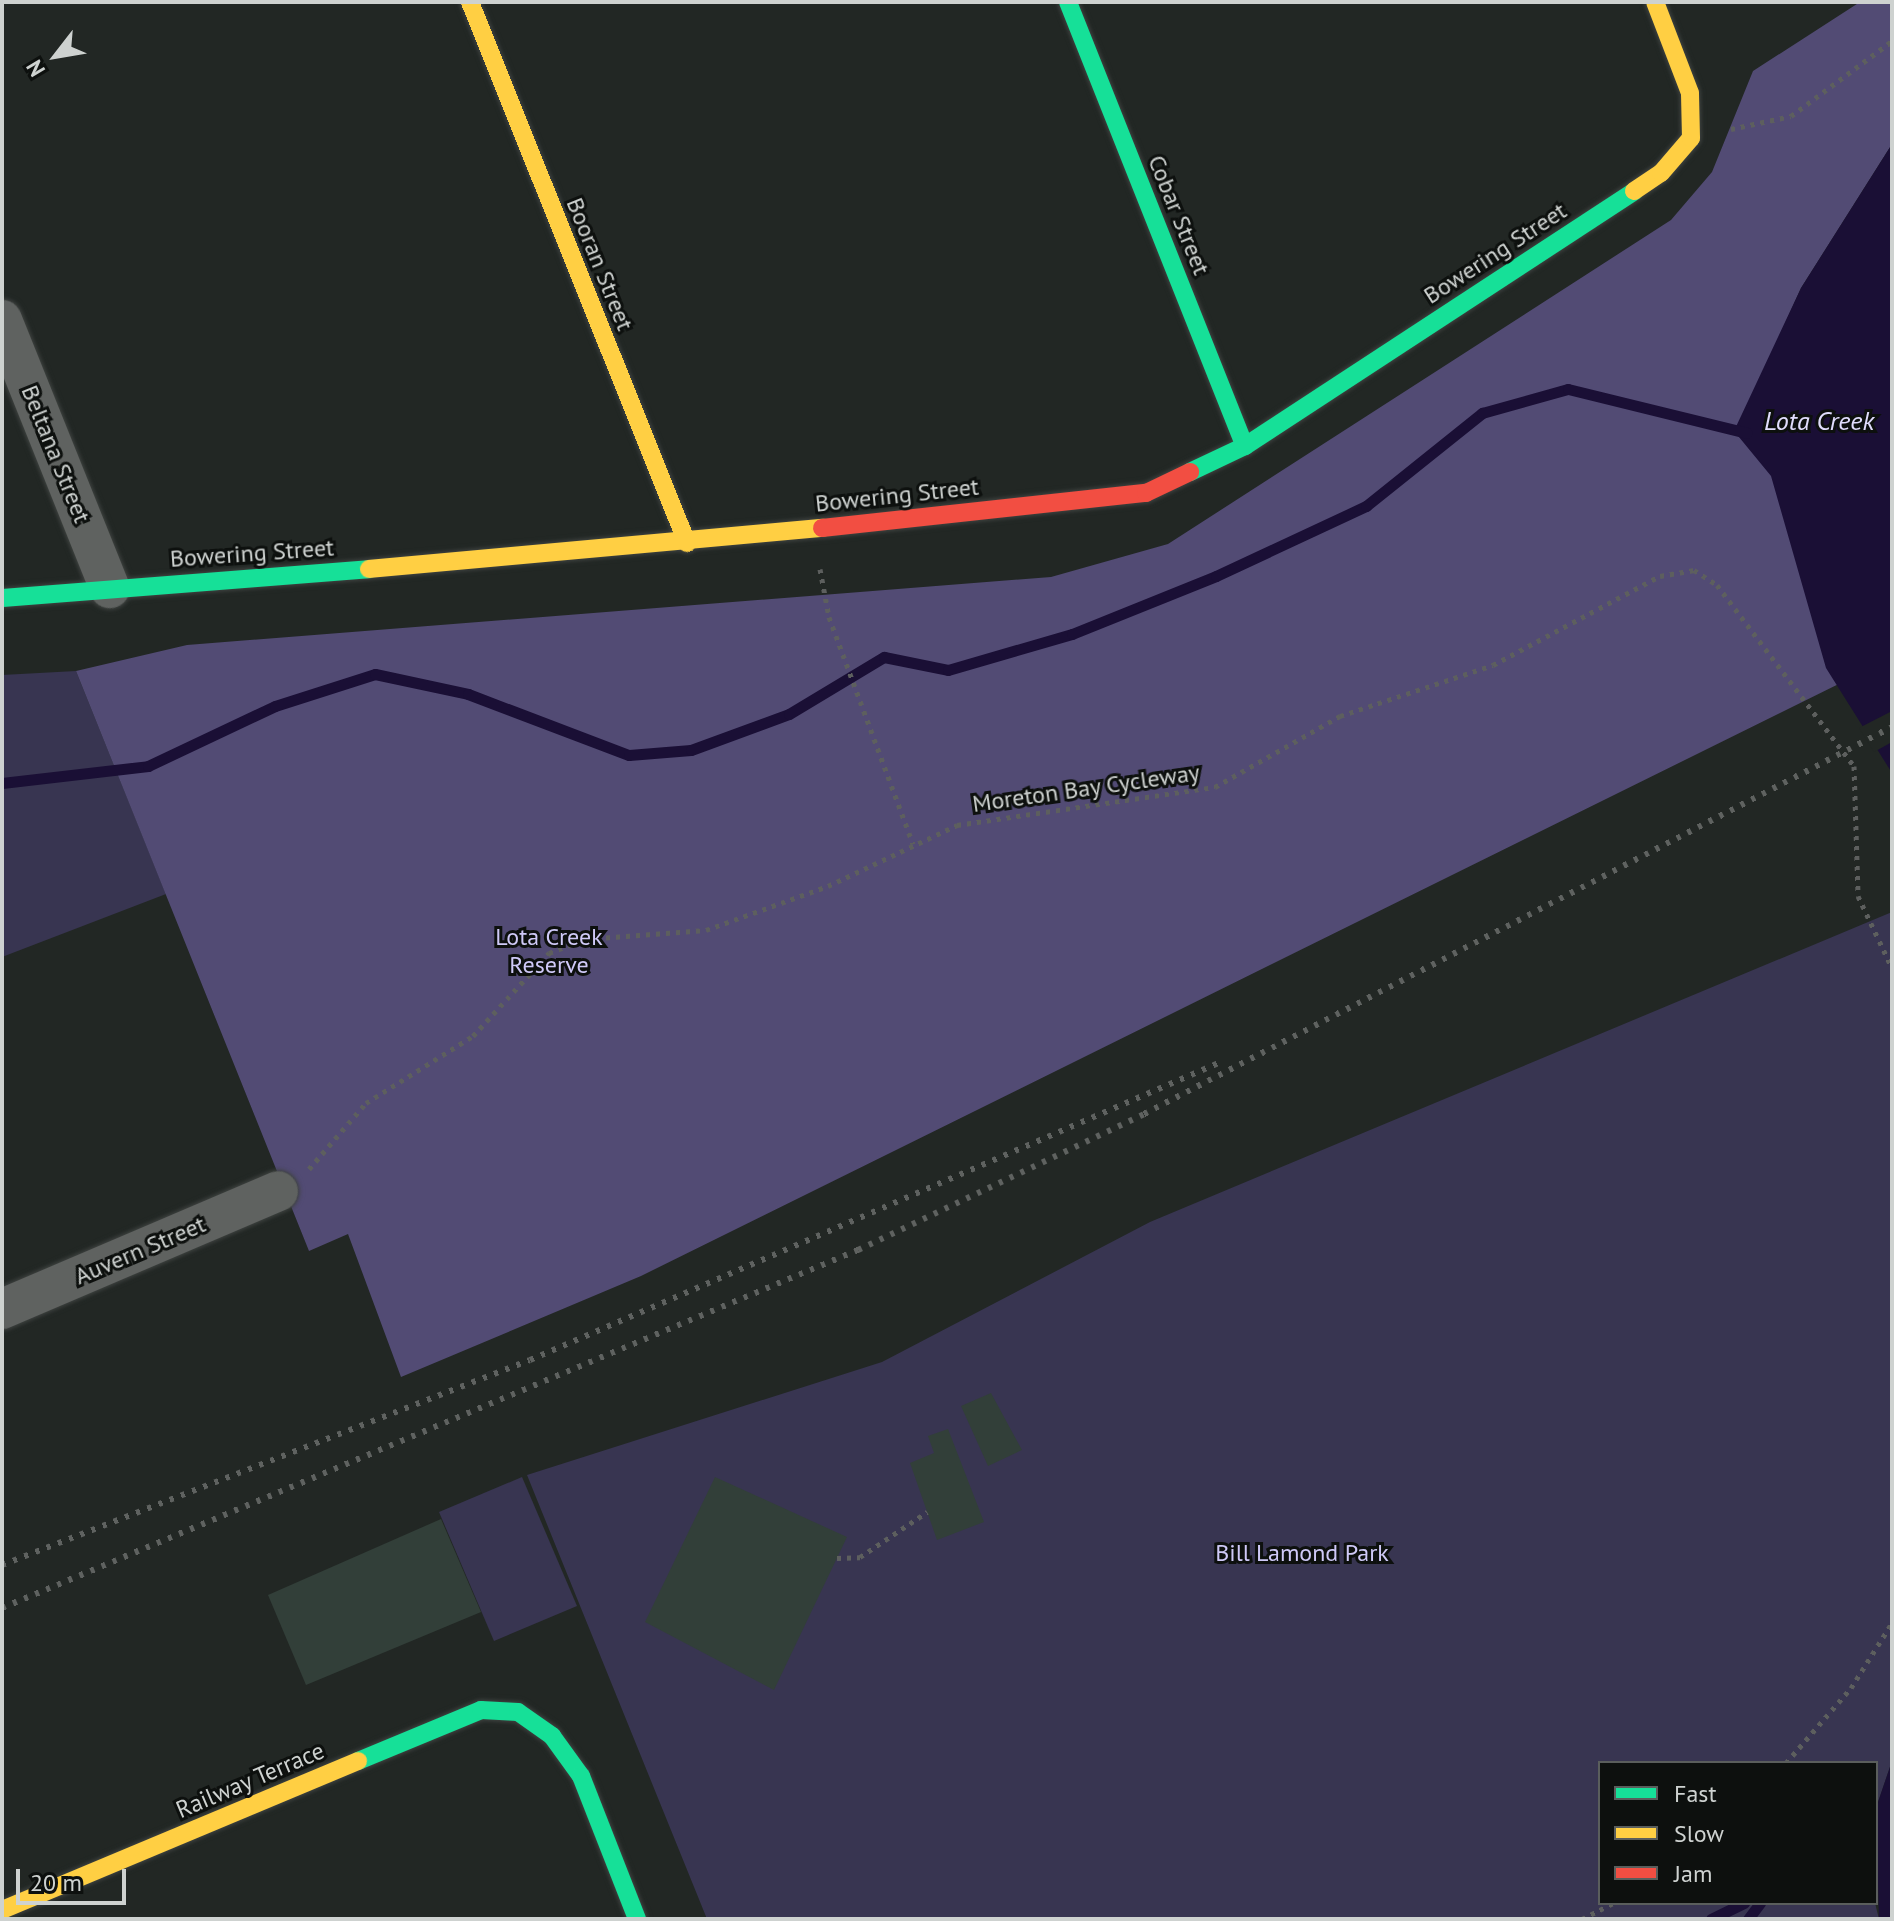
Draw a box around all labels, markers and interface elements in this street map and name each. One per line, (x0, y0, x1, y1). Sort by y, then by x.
north arrow (16, 16, 96, 96)
text: N (20, 55, 51, 82)
street label: Cobar Street (1142, 151, 1216, 279)
street label: Booran Street (560, 193, 640, 335)
street label: Bowering Street (1418, 196, 1572, 310)
street label: Beltana Street (15, 381, 97, 527)
water label: Lota Creek (1764, 405, 1874, 437)
street label: Bowering Street (814, 472, 980, 518)
street label: Bowering Street (169, 533, 335, 573)
street label: Moreton Bay Cycleway (970, 758, 1202, 818)
park label: Lota Creek Reserve (495, 923, 603, 979)
street label: Auvern Street (70, 1209, 210, 1291)
park label: Bill Lamond Park (1215, 1539, 1389, 1567)
street label: Railway Terrace (171, 1736, 329, 1824)
legend (1598, 1761, 1878, 1905)
text: Fast (1674, 1778, 1717, 1809)
text: Slow (1674, 1818, 1724, 1849)
scale bar (20, 1853, 130, 1903)
text: Jam (1674, 1858, 1712, 1889)
text: 20 m (30, 1867, 82, 1898)

